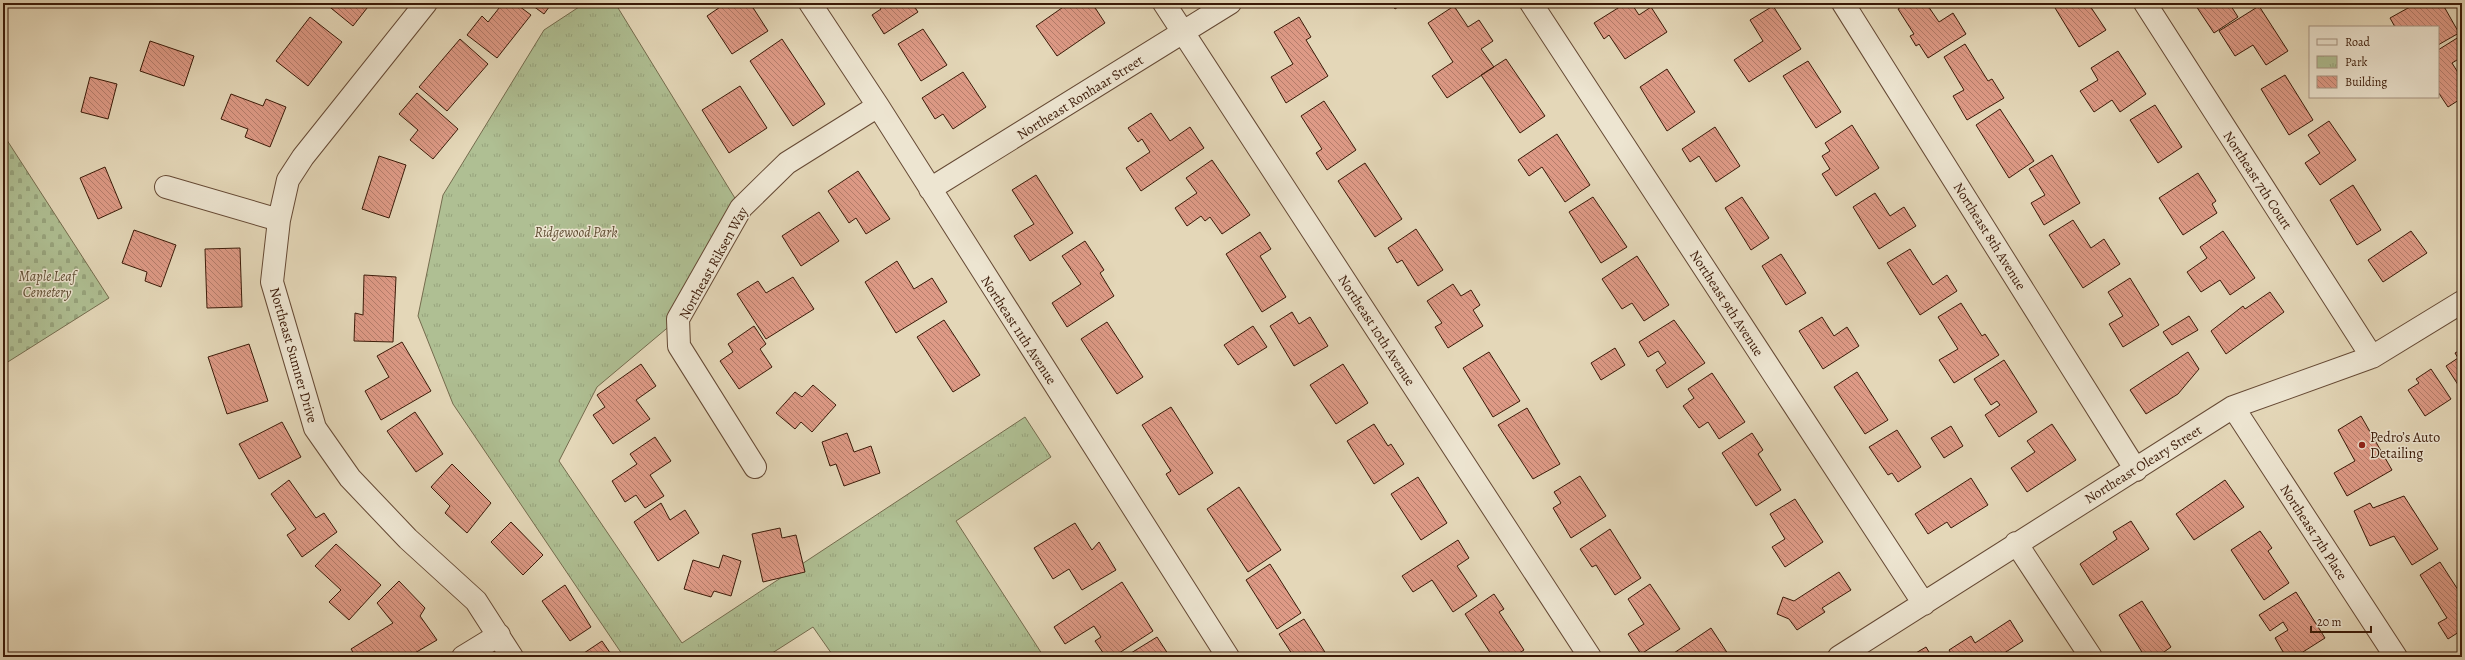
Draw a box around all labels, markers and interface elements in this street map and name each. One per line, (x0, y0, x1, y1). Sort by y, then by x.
legend (2309, 26, 2439, 98)
text: Road (2345, 34, 2371, 50)
street label: Northeast Ronhaar Street (1013, 51, 1147, 144)
text: Park (2345, 54, 2368, 70)
text: Building (2345, 74, 2387, 90)
street label: Northeast 7th Court (2219, 127, 2297, 233)
street label: Northeast 8th Avenue (1949, 179, 2030, 294)
street label: Northeast Riksen Way (675, 203, 753, 323)
park label: Ridgewood Park (535, 223, 617, 242)
street label: Northeast 9th Avenue (1685, 247, 1768, 360)
park label: Maple Leaf Cemetery (19, 267, 79, 302)
street label: Northeast 10th Avenue (1334, 271, 1420, 389)
street label: Northeast 11th Avenue (976, 272, 1061, 388)
street label: Northeast Sumner Drive (265, 285, 322, 425)
street label: Northeast Oleary Street (2081, 420, 2206, 508)
place label: Pedro’s Auto Detailing (2370, 428, 2440, 463)
marker: Pedro’s Auto Detailing (2357, 440, 2367, 450)
street label: Northeast 7th Place (2276, 481, 2352, 584)
scale bar (2311, 608, 2371, 634)
text: 20 m (2317, 614, 2341, 630)

